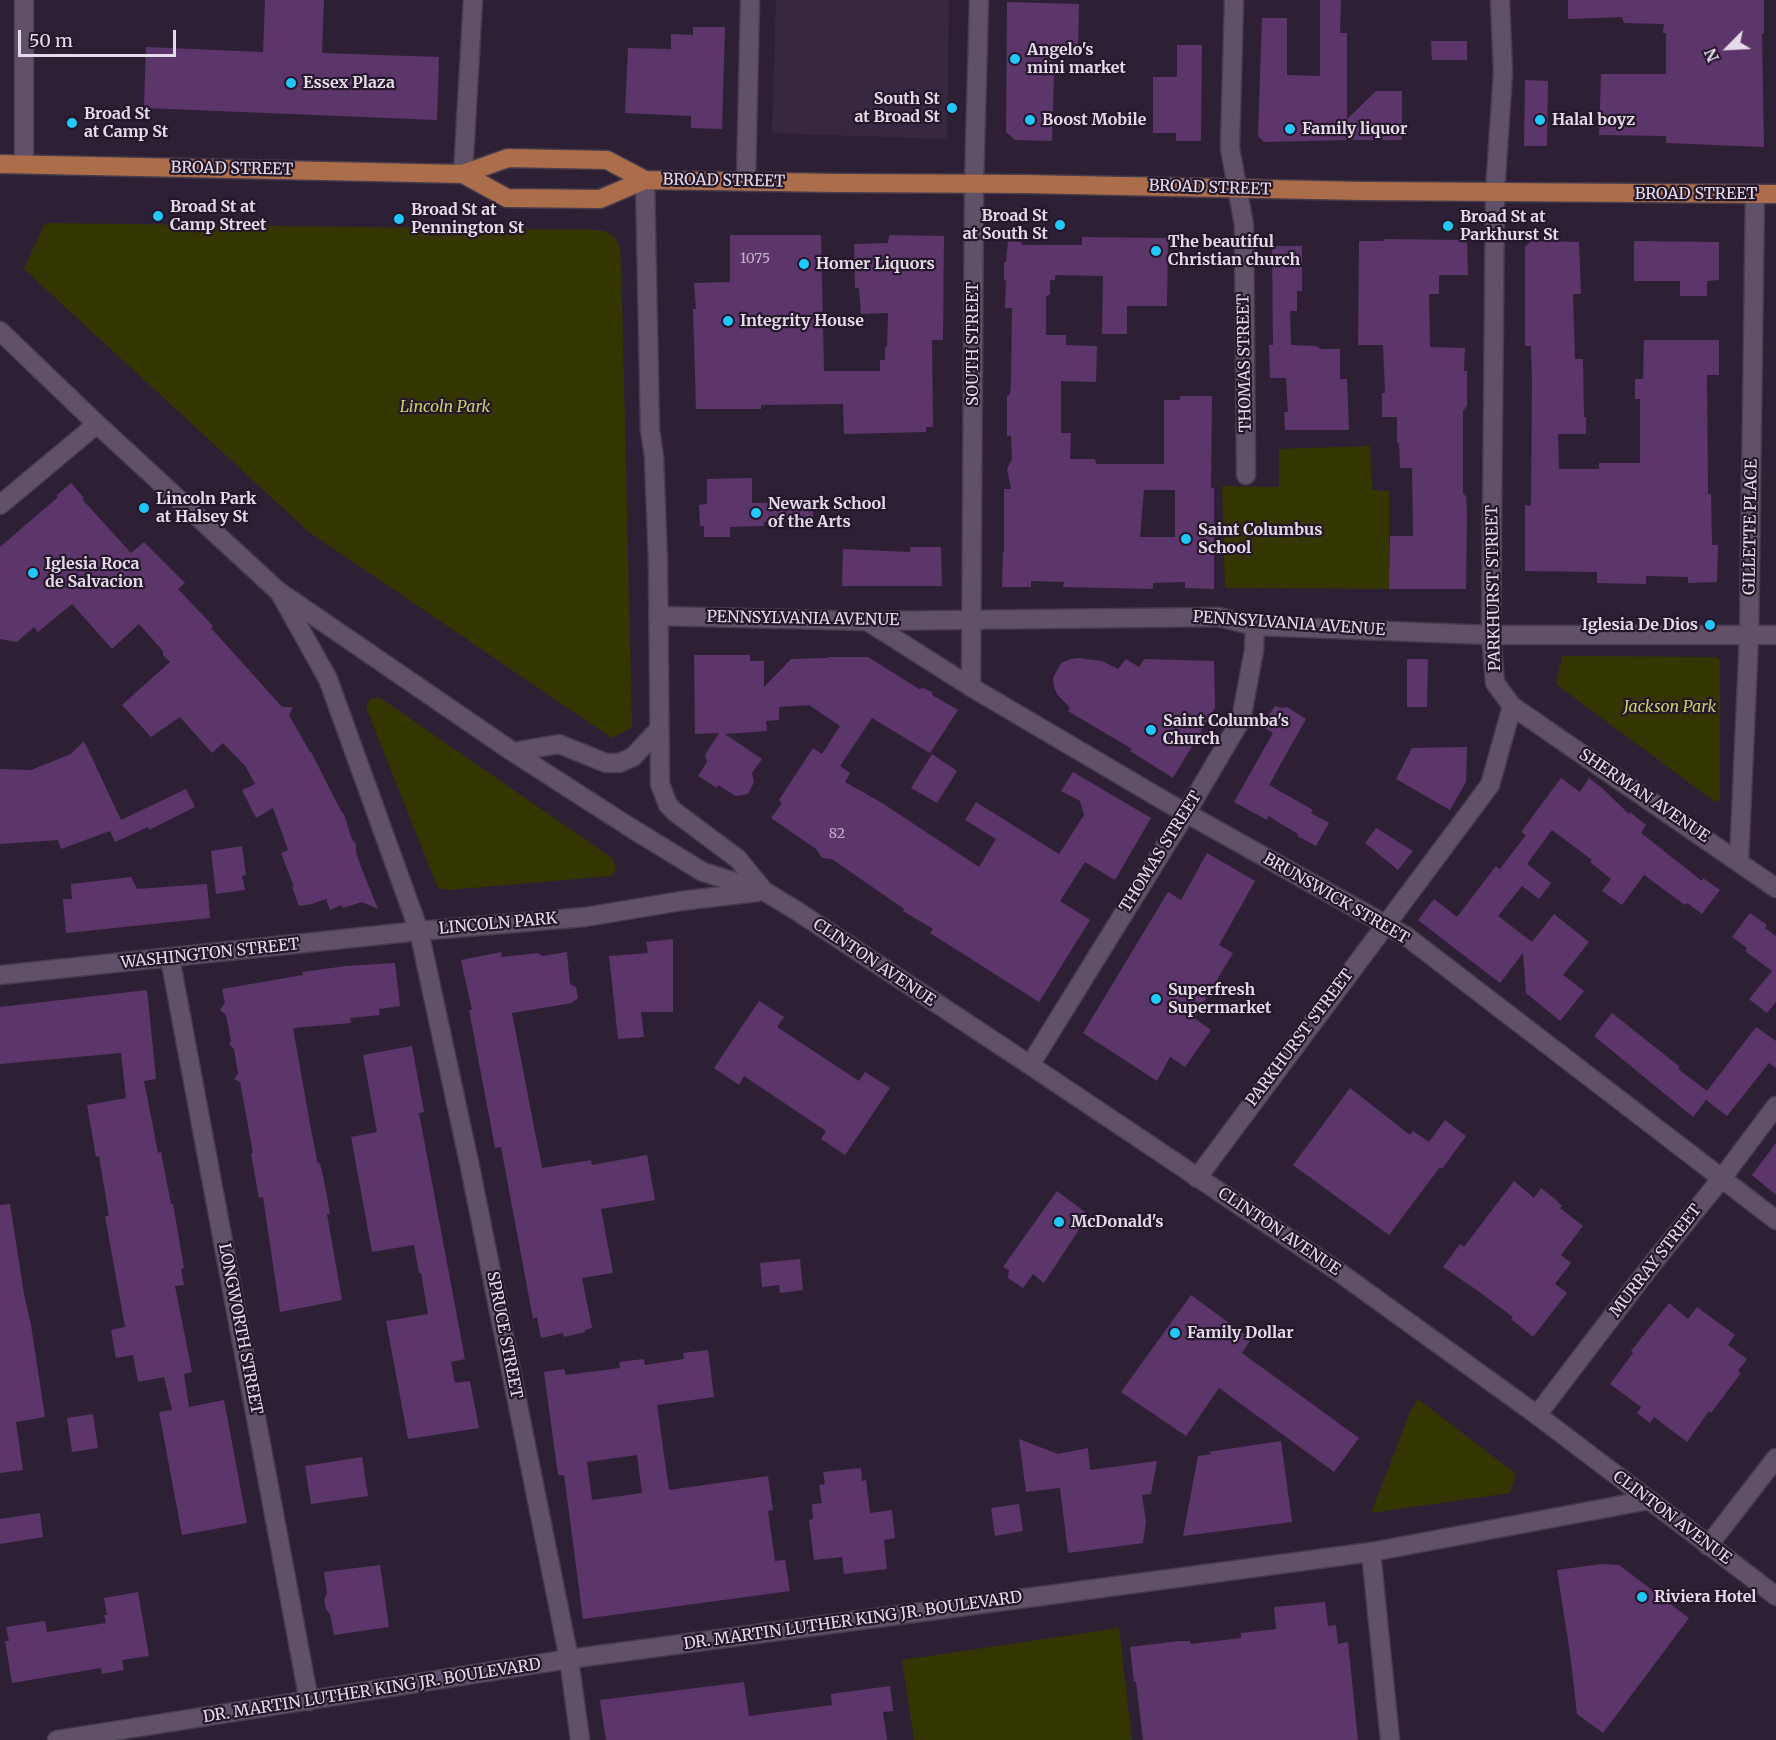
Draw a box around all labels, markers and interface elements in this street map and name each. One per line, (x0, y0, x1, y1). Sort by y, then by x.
scale bar (21, 18, 178, 56)
north arrow (1698, 18, 1758, 78)
text: 50 m (29, 29, 73, 52)
place label: Angelo's mini market (1027, 40, 1126, 78)
text: N (1700, 45, 1723, 65)
marker: Angelo's mini market (1008, 52, 1022, 66)
place label: Essex Plaza (303, 73, 395, 93)
marker: Essex Plaza (284, 76, 298, 90)
place label: South St at Broad St (854, 89, 940, 127)
marker: South St at Broad St (945, 101, 959, 115)
place label: Broad St at Camp St (84, 104, 168, 142)
place label: Boost Mobile (1042, 110, 1146, 130)
place label: Halal boyz (1552, 110, 1635, 130)
marker: Boost Mobile (1023, 113, 1037, 127)
marker: Halal boyz (1533, 113, 1547, 127)
marker: Broad St at Camp St (65, 116, 79, 130)
place label: Family liquor (1302, 119, 1407, 139)
marker: Family liquor (1283, 122, 1297, 136)
street label: BROAD STREET (171, 158, 293, 180)
street label: BROAD STREET (663, 170, 785, 192)
street label: BROAD STREET (1148, 176, 1272, 200)
street label: BROAD STREET (1635, 184, 1757, 204)
place label: Broad St at Camp Street (170, 197, 266, 235)
place label: Broad St at Pennington St (411, 200, 524, 238)
place label: Broad St at South St (963, 206, 1048, 244)
place label: Broad St at Parkhurst St (1460, 207, 1559, 245)
marker: Broad St at Camp Street (151, 209, 165, 223)
marker: Broad St at Pennington St (392, 212, 406, 226)
marker: Broad St at South St (1053, 218, 1067, 232)
marker: Broad St at Parkhurst St (1441, 219, 1455, 233)
place label: The beautiful Christian church (1168, 232, 1300, 270)
marker: The beautiful Christian church (1149, 244, 1163, 258)
house number: 1075 (740, 251, 770, 267)
place label: Homer Liquors (816, 254, 935, 274)
marker: Homer Liquors (797, 257, 811, 271)
street label: SOUTH STREET (963, 282, 983, 406)
street label: THOMAS STREET (1234, 293, 1256, 433)
place label: Integrity House (740, 311, 864, 331)
marker: Integrity House (721, 314, 735, 328)
park label: Lincoln Park (400, 397, 490, 417)
street label: GILLETTE PLACE (1740, 459, 1762, 595)
place label: Lincoln Park at Halsey St (156, 489, 256, 527)
place label: Newark School of the Arts (768, 494, 886, 532)
marker: Lincoln Park at Halsey St (137, 501, 151, 515)
street label: PARKHURST STREET (1483, 505, 1505, 671)
marker: Newark School of the Arts (749, 506, 763, 520)
place label: Saint Columbus School (1198, 520, 1322, 558)
marker: Saint Columbus School (1179, 532, 1193, 546)
place label: Iglesia Roca de Salvacion (45, 554, 143, 592)
marker: Iglesia Roca de Salvacion (26, 566, 40, 580)
street label: PENNSYLVANIA AVENUE (706, 608, 900, 630)
street label: PENNSYLVANIA AVENUE (1192, 608, 1386, 640)
place label: Iglesia De Dios (1582, 615, 1698, 635)
marker: Iglesia De Dios (1703, 618, 1717, 632)
park label: Jackson Park (1624, 697, 1716, 717)
place label: Saint Columba's Church (1163, 711, 1289, 749)
marker: Saint Columba's Church (1144, 723, 1158, 737)
street label: SHERMAN AVENUE (1575, 745, 1713, 847)
street label: THOMAS STREET (1116, 788, 1206, 916)
house number: 82 (829, 826, 845, 842)
street label: BRUNSWICK STREET (1260, 849, 1412, 949)
street label: LINCOLN PARK (438, 909, 558, 939)
street label: CLINTON AVENUE (809, 915, 939, 1011)
street label: WASHINGTON STREET (120, 935, 300, 973)
street label: PARKHURST STREET (1242, 966, 1358, 1110)
place label: Superfresh Supermarket (1168, 980, 1271, 1018)
marker: Superfresh Supermarket (1149, 992, 1163, 1006)
street label: CLINTON AVENUE (1214, 1184, 1344, 1280)
street label: MURRAY STREET (1606, 1201, 1706, 1321)
place label: McDonald's (1071, 1212, 1164, 1232)
marker: McDonald's (1052, 1215, 1066, 1229)
street label: LONGWORTH STREET (214, 1242, 266, 1416)
street label: SPRUCE STREET (482, 1270, 526, 1400)
place label: Family Dollar (1187, 1323, 1294, 1343)
marker: Family Dollar (1168, 1326, 1182, 1340)
street label: CLINTON AVENUE (1609, 1467, 1735, 1569)
place label: Riviera Hotel (1654, 1587, 1756, 1607)
street label: DR. MARTIN LUTHER KING JR. BOULEVARD (683, 1588, 1023, 1654)
marker: Riviera Hotel (1635, 1590, 1649, 1604)
street label: DR. MARTIN LUTHER KING JR. BOULEVARD (202, 1655, 542, 1727)

